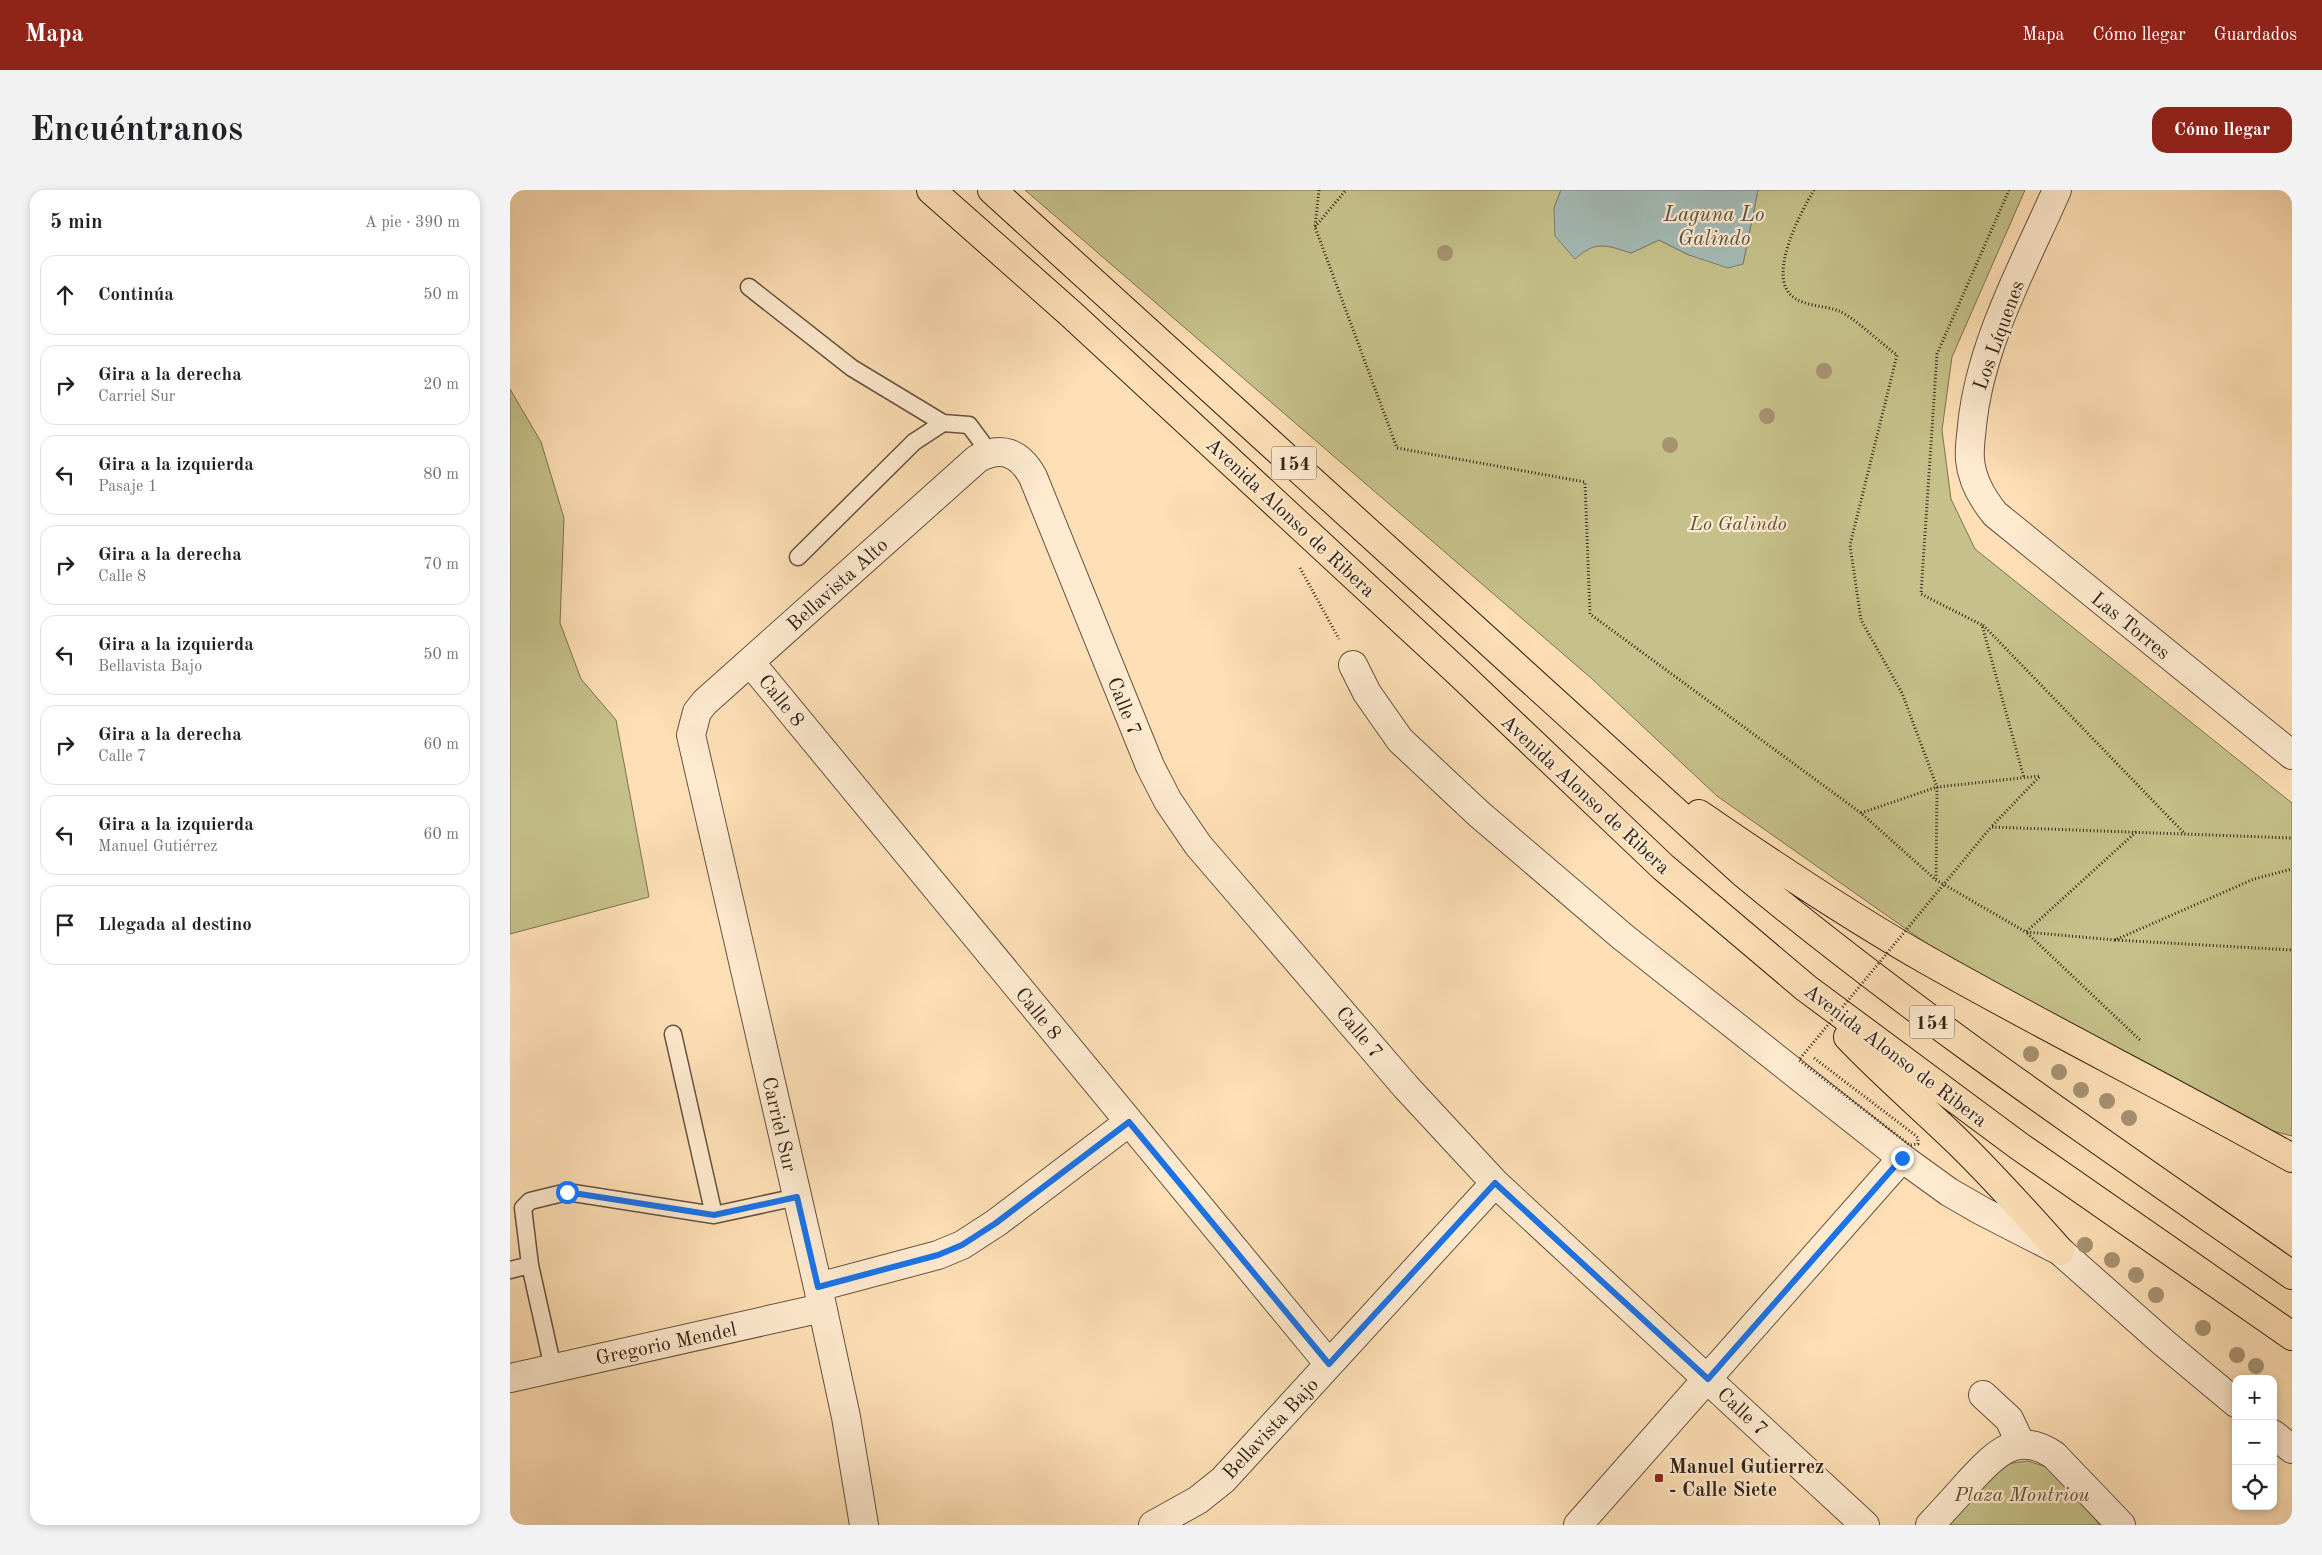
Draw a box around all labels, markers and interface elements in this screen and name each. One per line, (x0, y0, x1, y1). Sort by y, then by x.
text: Mapa (25, 23, 84, 47)
text: Mapa (2022, 26, 2064, 44)
text: Cómo llegar (2092, 26, 2186, 44)
text: Guardados (2214, 26, 2297, 44)
button: Cómo llegar (2152, 107, 2292, 153)
text: Encuéntranos (30, 113, 243, 148)
water label: Laguna Lo Galindo (1663, 205, 1764, 250)
text: 5 min (50, 212, 103, 233)
text: A pie · 390 m (365, 215, 460, 231)
street label: Los Líquenes (1971, 278, 2029, 393)
icon: ahead (51, 281, 79, 309)
text: Continúa (98, 286, 174, 305)
text: 50 m (423, 287, 459, 303)
text: Gira a la derecha (98, 366, 242, 385)
icon: right (51, 371, 79, 399)
text: 20 m (423, 377, 459, 393)
text: Carriel Sur (98, 389, 175, 405)
street label: Avenida Alonso de Ribera (1201, 435, 1378, 602)
road number: 154 (1272, 446, 1316, 480)
text: Gira a la izquierda (98, 456, 254, 475)
icon: left (51, 461, 79, 489)
text: 80 m (423, 467, 459, 483)
text: Pasaje 1 (98, 479, 157, 495)
park label: Lo Galindo (1688, 515, 1787, 535)
street label: Bellavista Alto (784, 535, 893, 636)
text: Gira a la derecha (98, 546, 242, 565)
icon: right (51, 551, 79, 579)
text: 70 m (423, 557, 459, 573)
text: Calle 8 (98, 569, 146, 585)
street label: Las Torres (2087, 589, 2173, 664)
text: Gira a la izquierda (98, 636, 254, 655)
icon: left (51, 641, 79, 669)
text: 50 m (423, 647, 459, 663)
text: Bellavista Bajo (98, 659, 202, 675)
street label: Calle 8 (754, 671, 807, 731)
street label: Calle 7 (1103, 675, 1144, 739)
street label: Avenida Alonso de Ribera (1496, 712, 1673, 879)
text: Gira a la derecha (98, 726, 242, 745)
icon: right (51, 731, 79, 759)
text: 60 m (423, 737, 459, 753)
text: Calle 7 (98, 749, 146, 765)
text: Gira a la izquierda (98, 816, 254, 835)
icon: left (51, 821, 79, 849)
text: 60 m (423, 827, 459, 843)
text: Manuel Gutiérrez (98, 839, 218, 855)
icon: arrive (51, 911, 79, 939)
text: Llegada al destino (98, 916, 252, 935)
street label: Avenida Alonso de Ribera (1800, 981, 1990, 1132)
street label: Calle 8 (1011, 984, 1064, 1044)
street label: Calle 7 (1331, 1004, 1386, 1063)
road number: 154 (1910, 1006, 1954, 1039)
street label: Carriel Sur (757, 1075, 799, 1174)
route end (1891, 1147, 1914, 1170)
route start (556, 1181, 579, 1204)
street label: Gregorio Mendel (594, 1320, 739, 1370)
street label: Bellavista Bajo (1220, 1375, 1323, 1484)
map controls (2232, 1375, 2277, 1510)
button: + (2232, 1375, 2277, 1420)
street label: Calle 7 (1713, 1385, 1771, 1440)
button: − (2232, 1420, 2277, 1465)
place label: Manuel Gutierrez - Calle Siete (1669, 1458, 1824, 1501)
button: locate (2232, 1465, 2277, 1510)
marker: Manuel Gutierrez - Calle Siete (1653, 1472, 1665, 1484)
park label: Plaza Montriou (1953, 1486, 2090, 1506)

